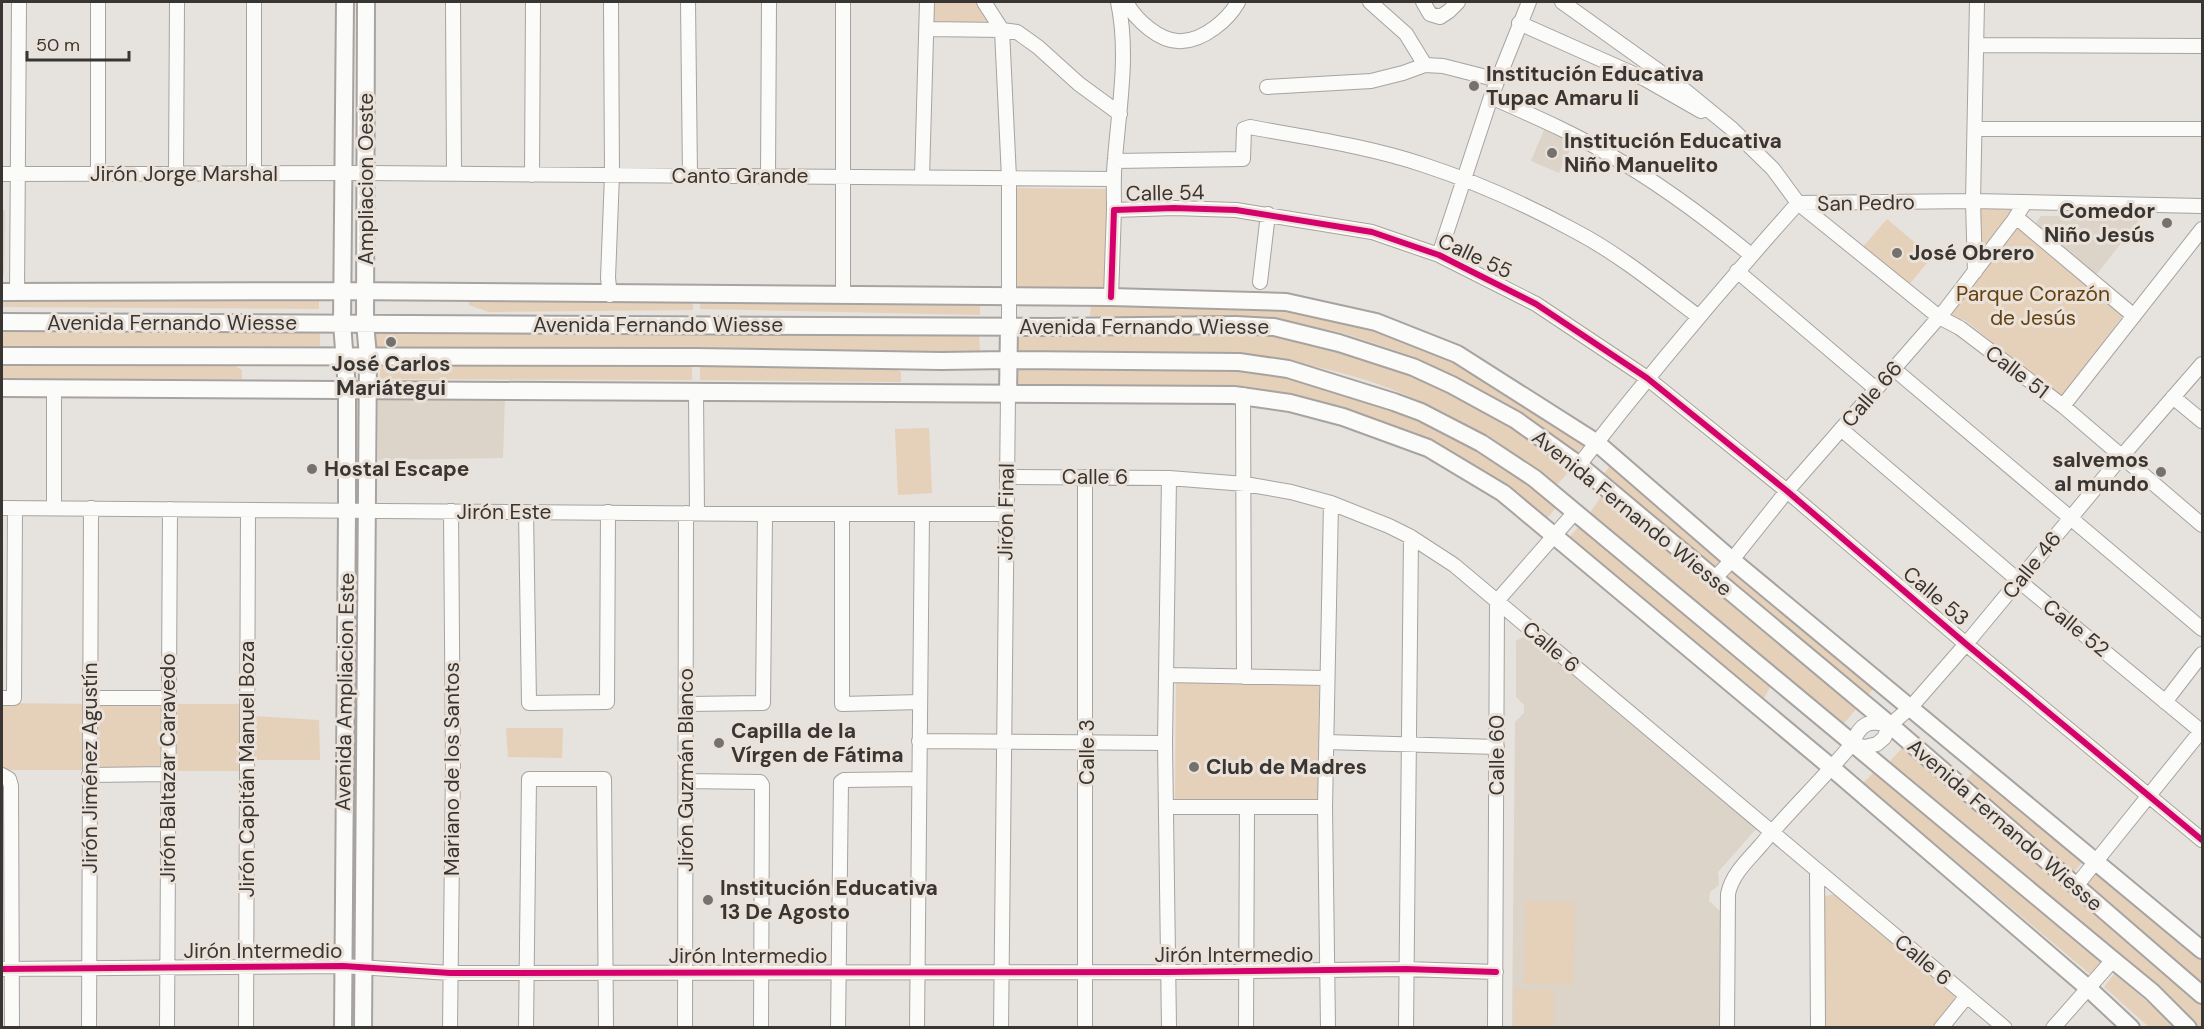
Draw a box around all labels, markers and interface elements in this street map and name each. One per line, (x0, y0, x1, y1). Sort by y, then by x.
scale bar (27, 24, 129, 62)
text: 50 m (36, 33, 80, 57)
place label: Institución Educativa Tupac Amaru Ii (1486, 60, 1704, 112)
marker: Institución Educativa Tupac Amaru Ii (1467, 79, 1481, 93)
street label: Ampliacion Oeste (352, 93, 380, 265)
place label: Institución Educativa Niño Manuelito (1564, 127, 1782, 179)
marker: Institución Educativa Niño Manuelito (1545, 146, 1559, 160)
street label: Jirón Jorge Marshal (90, 160, 278, 188)
street label: Canto Grande (672, 162, 808, 190)
street label: Calle 54 (1125, 178, 1205, 208)
street label: San Pedro (1817, 188, 1915, 218)
place label: Comedor Niño Jesús (2044, 197, 2155, 249)
marker: Comedor Niño Jesús (2160, 216, 2174, 230)
street label: Calle 55 (1433, 227, 1517, 285)
place label: José Obrero (1909, 239, 2034, 267)
marker: José Obrero (1890, 246, 1904, 260)
park label: Parque Corazón de Jesús (1956, 280, 2110, 332)
street label: Avenida Fernando Wiesse (47, 309, 297, 337)
street label: Avenida Fernando Wiesse (533, 311, 783, 339)
street label: Avenida Fernando Wiesse (1019, 313, 1269, 341)
marker: José Carlos Mariátegui (384, 335, 398, 349)
street label: Calle 51 (1980, 339, 2054, 405)
place label: José Carlos Mariátegui (332, 350, 450, 402)
street label: Calle 66 (1835, 355, 1909, 433)
street label: Avenida Fernando Wiesse (1526, 423, 1738, 603)
place label: salvemos al mundo (2052, 446, 2149, 498)
place label: Hostal Escape (324, 455, 469, 483)
marker: Hostal Escape (305, 462, 319, 476)
street label: Jirón Final (991, 463, 1021, 561)
street label: Calle 6 (1062, 463, 1128, 491)
marker: salvemos al mundo (2154, 465, 2168, 479)
street label: Jirón Este (457, 498, 551, 526)
street label: Calle 46 (1996, 525, 2068, 605)
street label: Calle 53 (1897, 560, 1975, 632)
street label: Avenida Ampliacion Este (329, 572, 361, 811)
street label: Calle 52 (2037, 593, 2115, 663)
street label: Calle 6 (1517, 615, 1585, 679)
street label: Jirón Capitán Manuel Boza (233, 641, 261, 897)
street label: Jirón Baltazar Caravedo (154, 653, 182, 883)
street label: Jirón Jiménez Agustín (76, 662, 104, 874)
street label: Mariano de los Santos (438, 662, 466, 876)
street label: Jirón Guzmán Blanco (672, 668, 700, 872)
street label: Calle 60 (1483, 715, 1511, 795)
place label: Capilla de la Vírgen de Fátima (731, 717, 904, 769)
street label: Calle 3 (1073, 719, 1101, 785)
street label: Avenida Fernando Wiesse (1901, 732, 2109, 918)
marker: Capilla de la Vírgen de Fátima (712, 736, 726, 750)
place label: Club de Madres (1206, 753, 1367, 781)
marker: Club de Madres (1187, 760, 1201, 774)
place label: Institución Educativa 13 De Agosto (720, 874, 938, 926)
marker: Institución Educativa 13 De Agosto (701, 893, 715, 907)
street label: Calle 6 (1889, 928, 1957, 992)
street label: Jirón Intermedio (184, 937, 342, 965)
street label: Jirón Intermedio (1155, 941, 1313, 969)
street label: Jirón Intermedio (669, 942, 827, 970)

